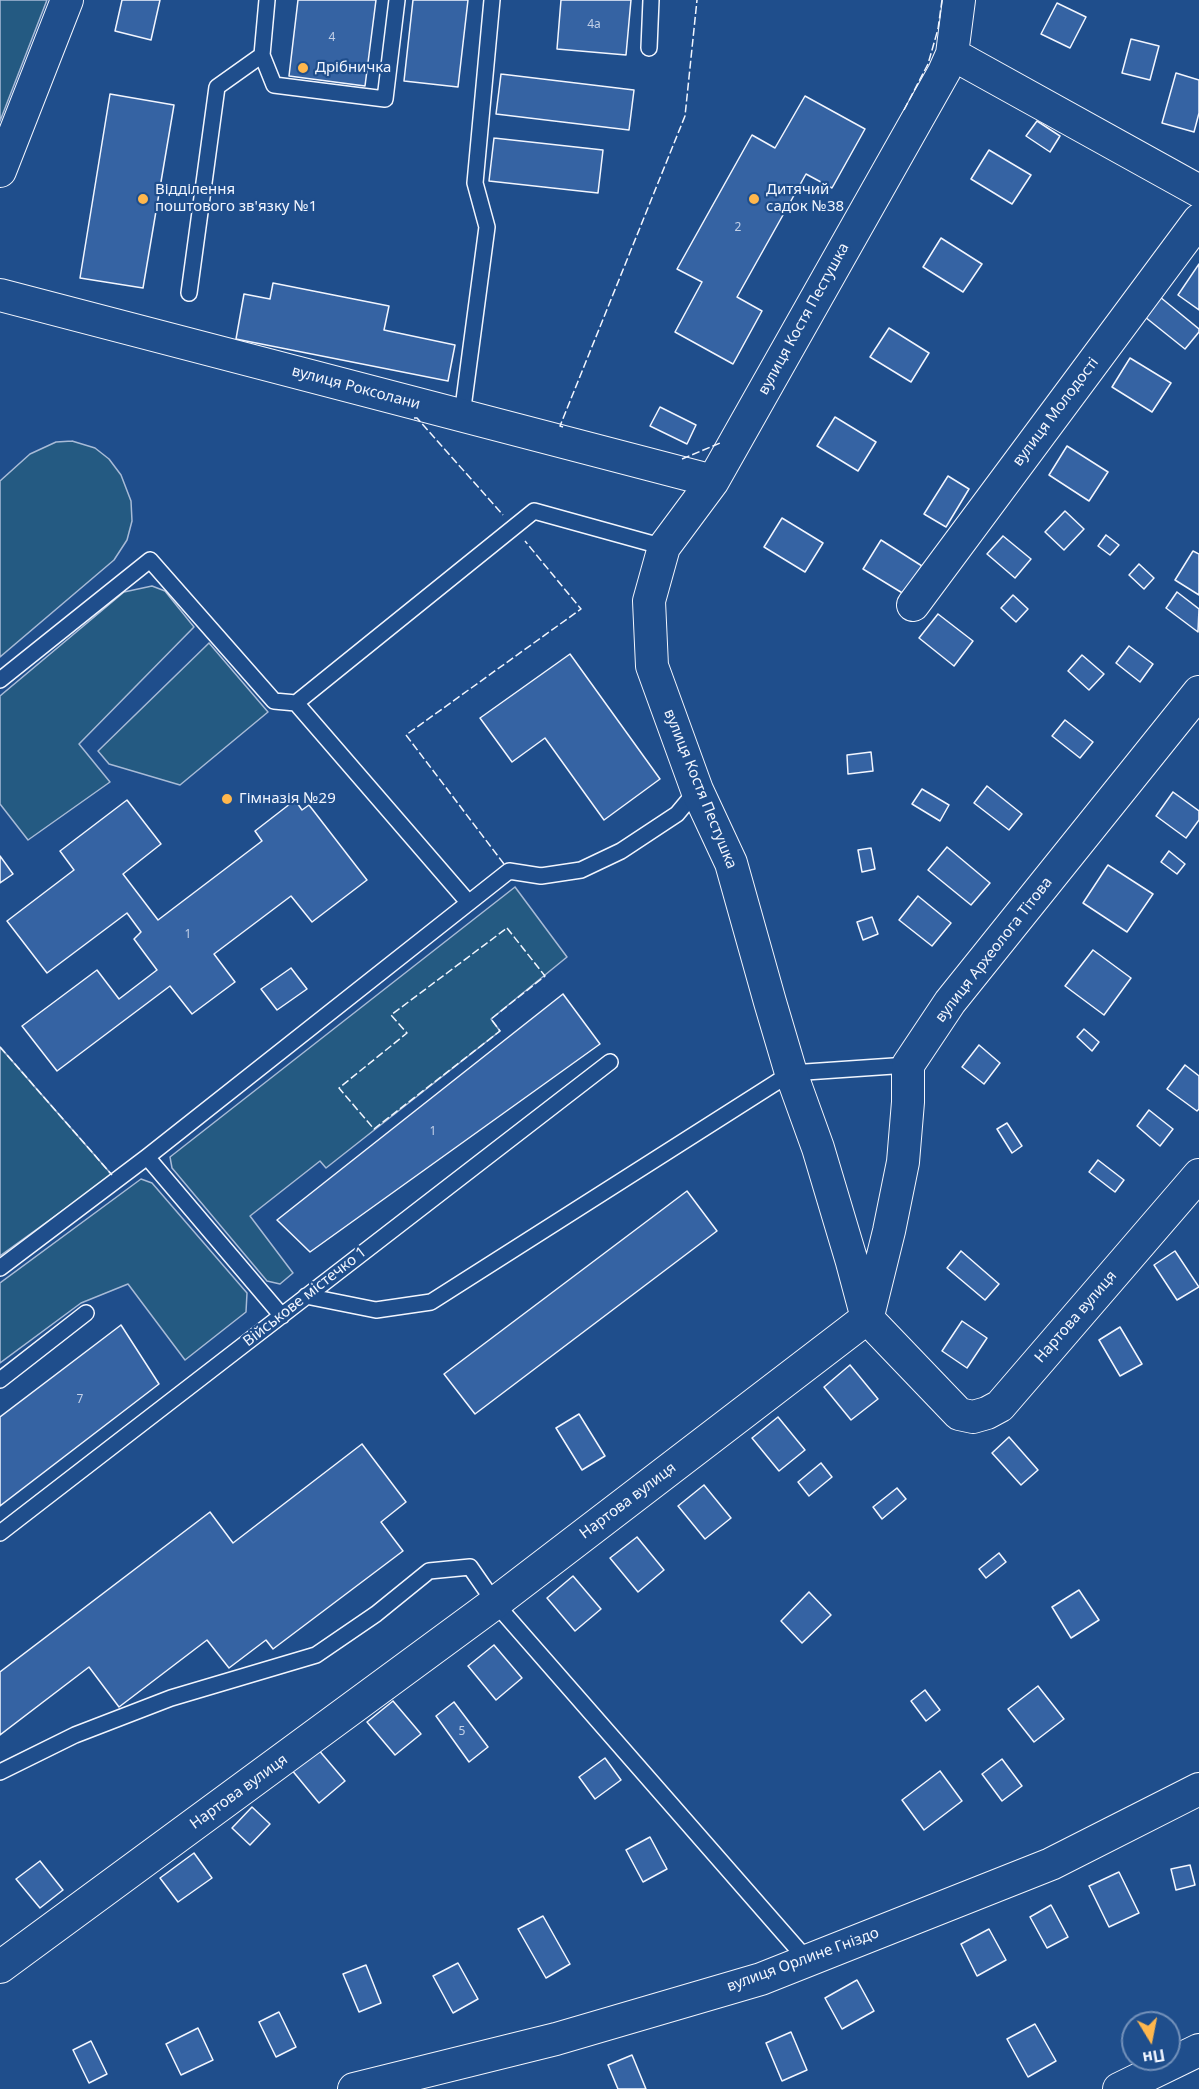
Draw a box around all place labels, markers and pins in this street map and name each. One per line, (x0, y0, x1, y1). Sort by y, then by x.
place label: Дрібничка (315, 59, 391, 77)
marker: Дрібничка (296, 61, 310, 75)
place label: Відділення поштового зв'язку №1 (155, 181, 317, 216)
place label: Дитячий садок №38 (766, 181, 844, 216)
marker: Відділення поштового зв'язку №1 (136, 192, 150, 206)
marker: Дитячий садок №38 (747, 192, 761, 206)
place label: Гімназія №29 (239, 790, 336, 808)
marker: Гімназія №29 (220, 792, 234, 806)

